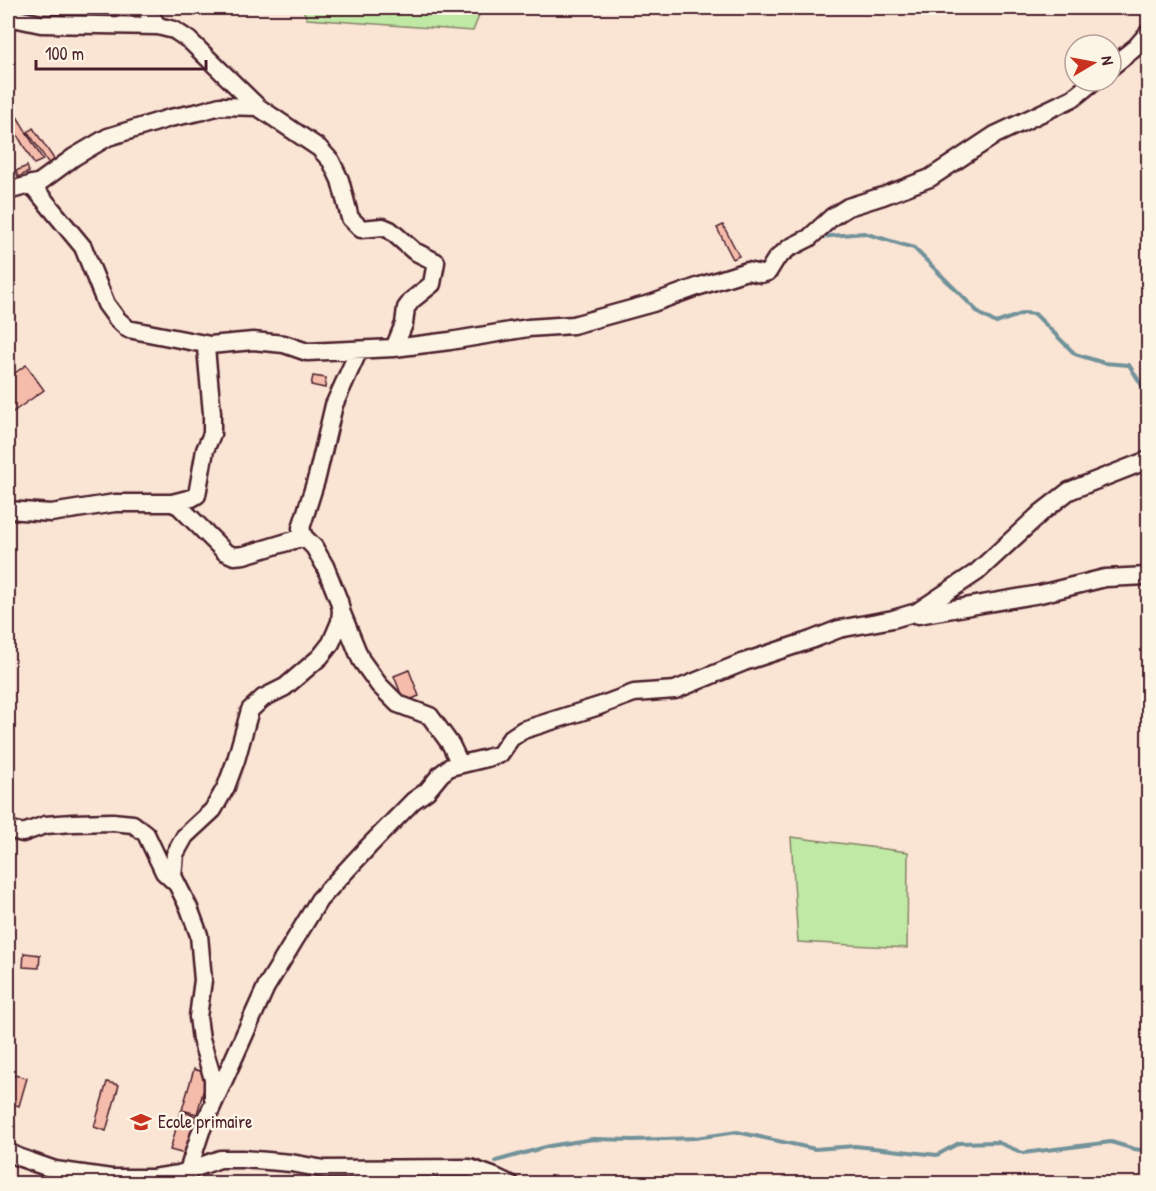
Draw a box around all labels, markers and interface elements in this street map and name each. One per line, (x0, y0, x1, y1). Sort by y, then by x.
scale bar (36, 33, 206, 71)
north arrow (1063, 33, 1123, 93)
text: 100 m (45, 41, 84, 66)
text: N (1096, 54, 1119, 67)
place label: Ecole primaire (158, 1109, 252, 1134)
school or university icon: Ecole primaire (129, 1110, 153, 1134)

